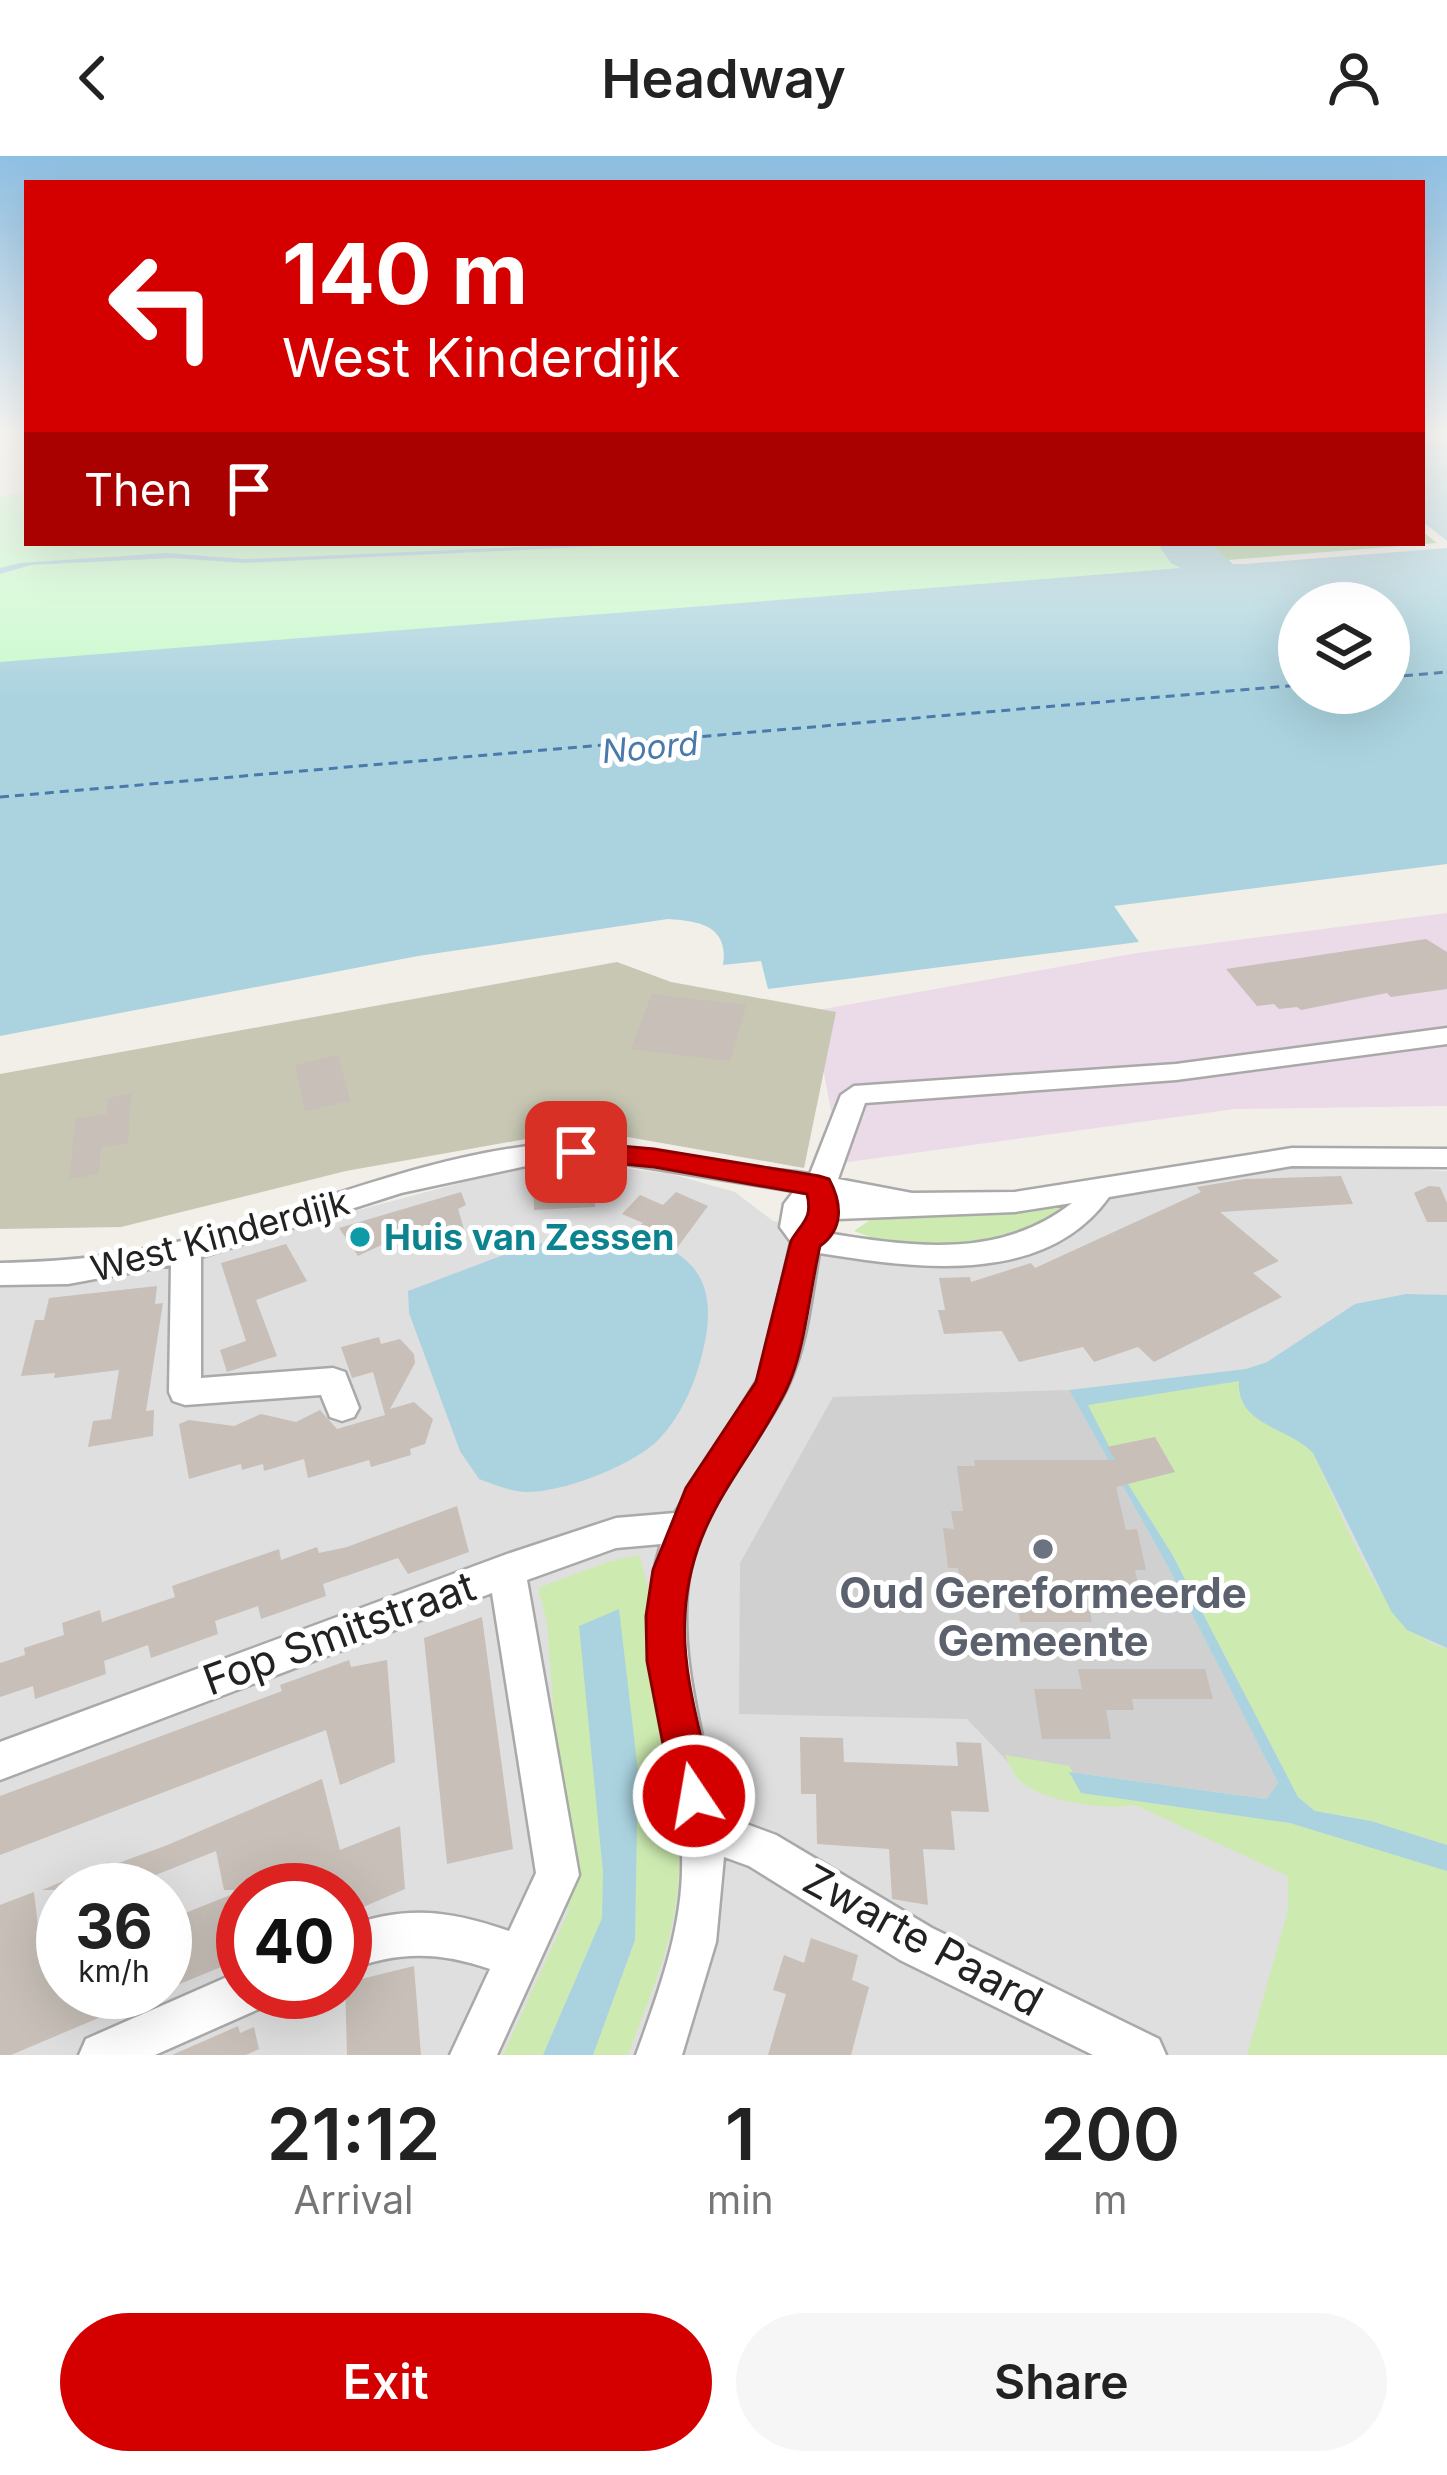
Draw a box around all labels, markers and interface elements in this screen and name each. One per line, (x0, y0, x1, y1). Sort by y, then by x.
icon: back (60, 45, 126, 111)
icon: person (1321, 45, 1387, 111)
text: Headway (601, 46, 846, 111)
text: 140 m (282, 223, 528, 324)
icon: left (84, 228, 240, 384)
text: West Kinderdijk (282, 325, 680, 390)
icon: arrive (216, 456, 282, 522)
text: Then (84, 462, 192, 517)
map controls (1278, 582, 1410, 714)
button: layers (1278, 582, 1410, 714)
water label: Noord (600, 723, 701, 771)
pin (525, 1101, 627, 1203)
icon: arrive (543, 1119, 609, 1185)
street label: West Kinderdijk (86, 1179, 354, 1291)
place label: Huis van Zessen (384, 1215, 674, 1259)
marker: Huis van Zessen (347, 1224, 373, 1250)
marker: Oud Gereformeerde Gemeente (1030, 1536, 1056, 1562)
street label: Fop Smitstraat (196, 1560, 482, 1705)
place label: Oud Gereformeerde Gemeente (839, 1567, 1247, 1666)
position arrow (631, 1733, 757, 1859)
street label: Zwarte Paard (795, 1853, 1052, 2026)
speed limit sign: 40 (216, 1863, 372, 2019)
text: 36 (75, 1890, 153, 1962)
text: km/h (78, 1953, 150, 1989)
text: 21:12 (267, 2090, 440, 2177)
text: 1 (725, 2090, 756, 2177)
text: 200 (1040, 2090, 1180, 2177)
text: Arrival (294, 2176, 414, 2223)
text: min (707, 2176, 774, 2223)
text: m (1093, 2176, 1127, 2223)
button: Exit (60, 2313, 712, 2451)
button: Share (736, 2313, 1387, 2451)

